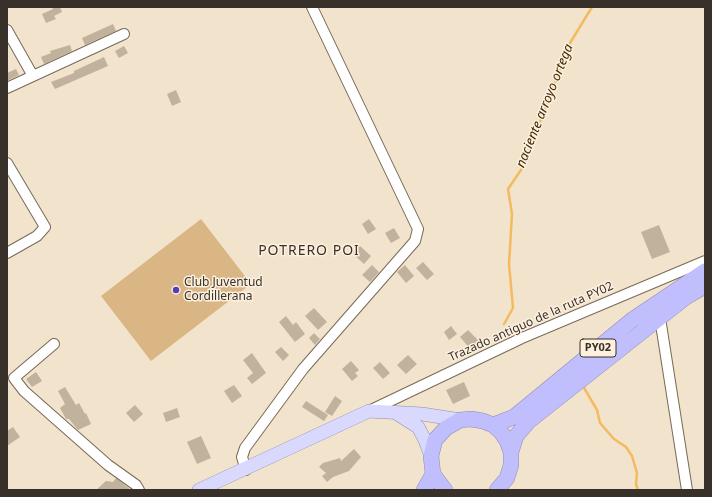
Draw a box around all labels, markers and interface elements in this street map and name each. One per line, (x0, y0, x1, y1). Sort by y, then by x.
water label: naciente arroyo ortega (513, 42, 577, 170)
district label: POTRERO POI (258, 243, 360, 259)
place label: Club Juventud Cordillerana (184, 276, 263, 304)
street label: Trazado antiguo de la ruta PY02 (446, 279, 616, 365)
marker: Club Juventud Cordillerana (171, 285, 181, 295)
road number: PY02 (580, 339, 616, 357)

